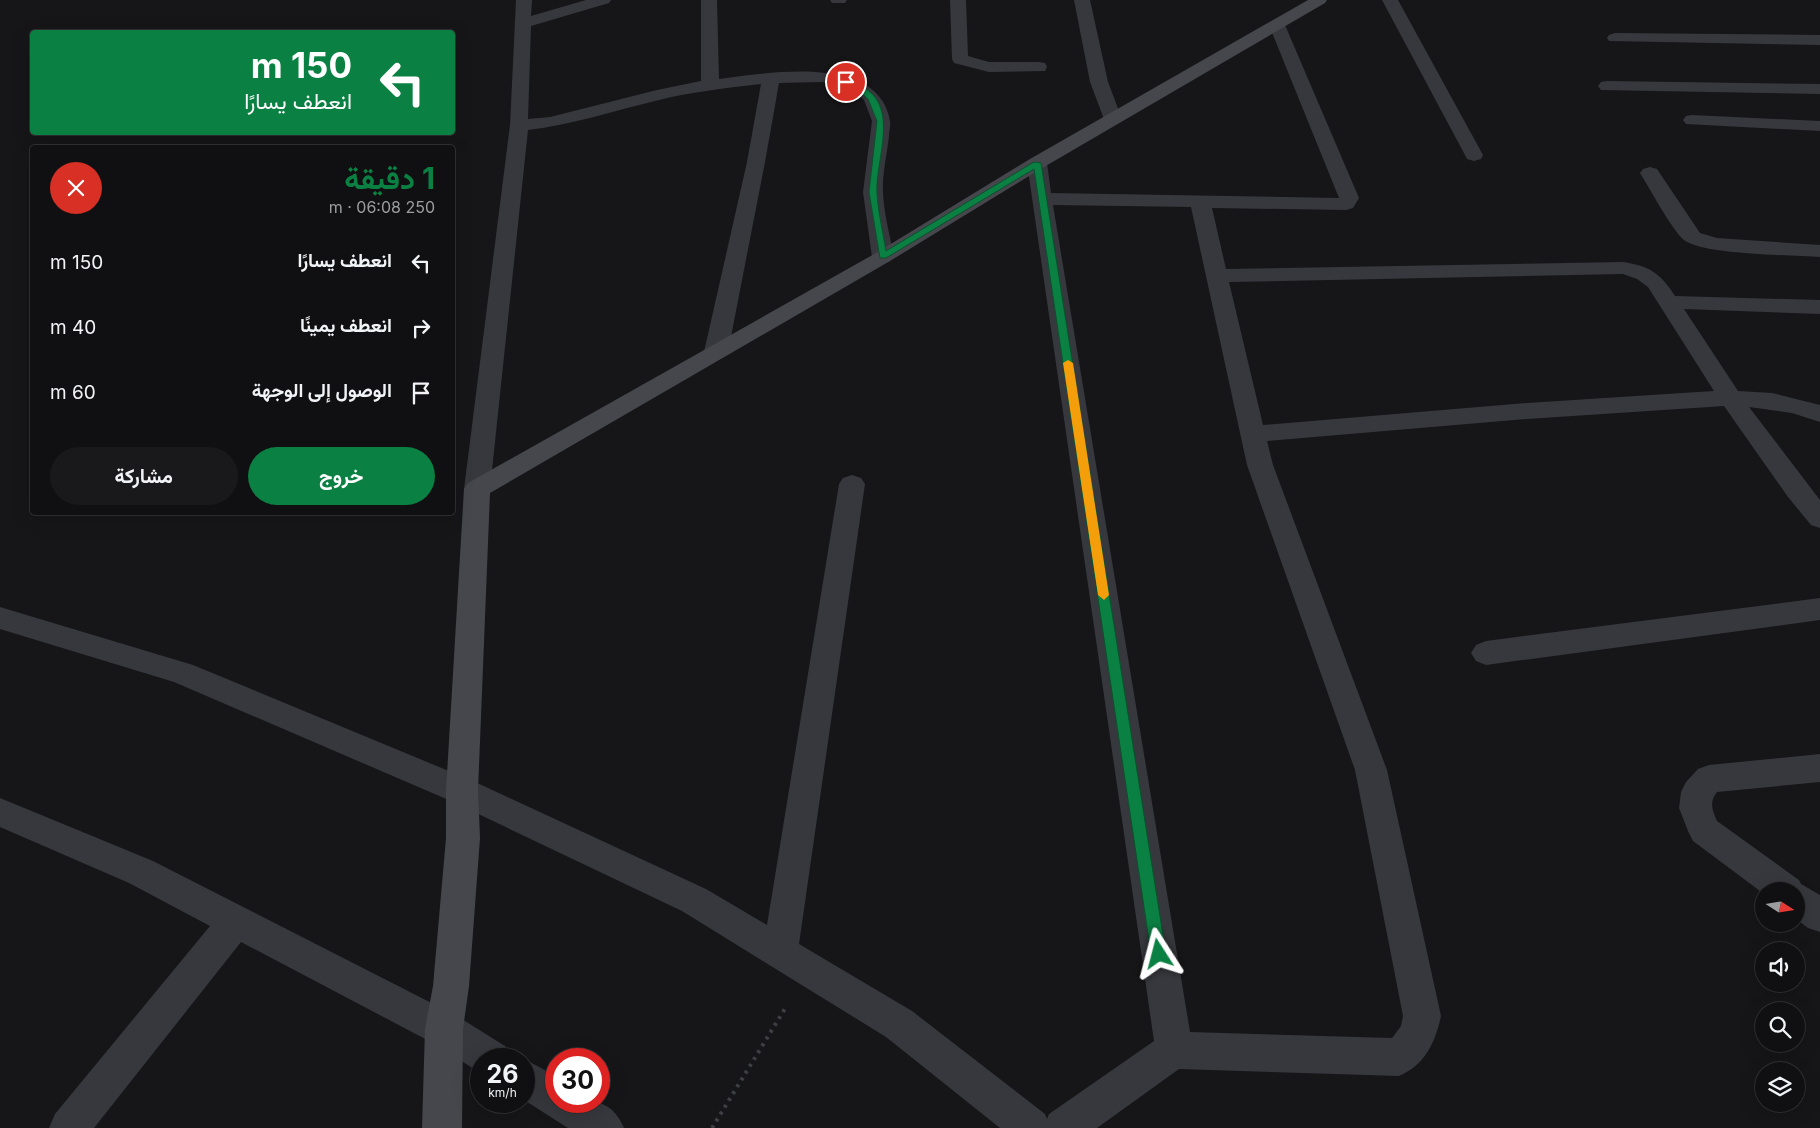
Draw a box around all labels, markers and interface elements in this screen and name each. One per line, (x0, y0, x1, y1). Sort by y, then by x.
text: 150 m (251, 44, 352, 86)
icon: left (370, 50, 435, 115)
pin (825, 61, 867, 103)
icon: arrive (832, 68, 860, 96)
text: انعطف يسارًا (244, 88, 352, 114)
text: 1 دقيقة (344, 160, 435, 196)
button: close (50, 162, 102, 214)
text: 250 m · 06:08 (329, 197, 435, 217)
text: انعطف يسارًا (298, 249, 392, 272)
icon: left (407, 249, 435, 277)
text: 150 m (50, 251, 103, 274)
text: انعطف يمينًا (300, 314, 392, 337)
icon: right (407, 314, 435, 342)
text: 40 m (50, 316, 96, 339)
text: الوصول إلى الوجهة (252, 379, 392, 402)
icon: arrive (407, 379, 435, 407)
text: 60 m (50, 381, 96, 404)
button: مشاركة (50, 447, 238, 505)
button: خروج (248, 447, 435, 505)
north arrow (1755, 882, 1805, 932)
map controls (1755, 882, 1805, 1112)
position arrow (1132, 927, 1184, 979)
button: sound (1755, 942, 1805, 992)
button: search (1755, 1002, 1805, 1052)
speed limit sign: 30 (545, 1048, 610, 1113)
text: 26 (487, 1059, 518, 1089)
button: layers (1755, 1062, 1805, 1112)
text: km/h (488, 1085, 517, 1100)

